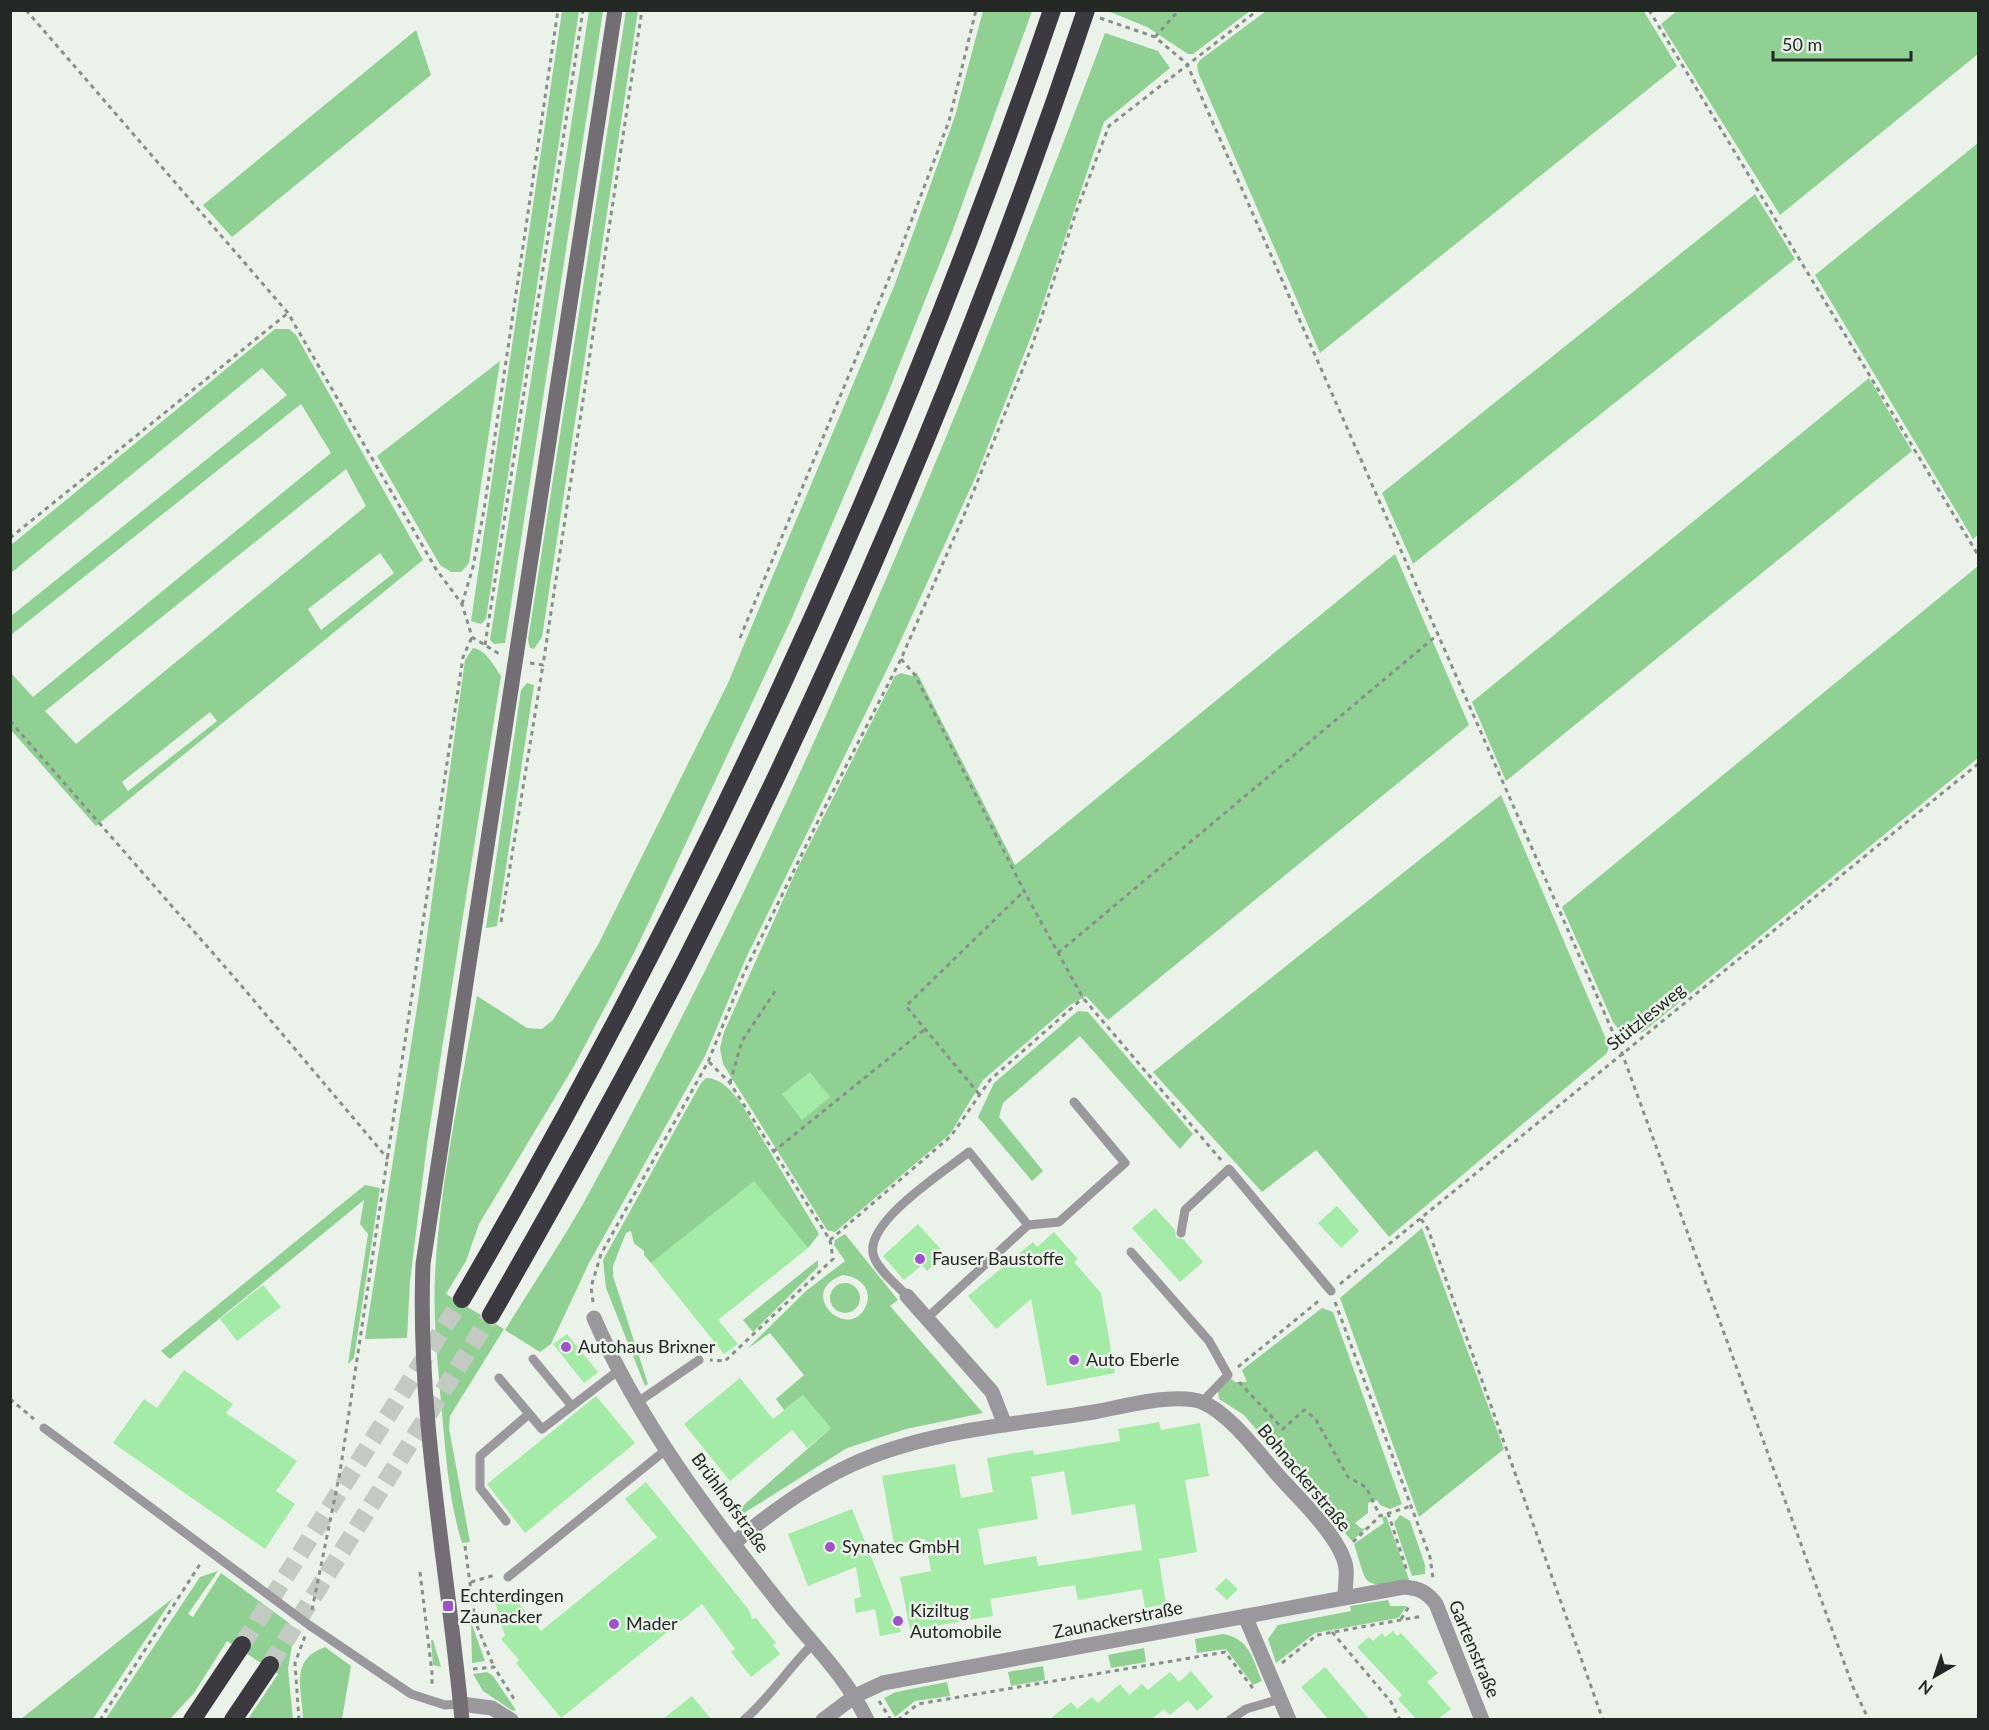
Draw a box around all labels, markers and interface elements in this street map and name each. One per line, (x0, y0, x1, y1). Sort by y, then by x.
scale bar (1773, 24, 1911, 62)
text: 50 m (1782, 33, 1822, 55)
street label: Stützlesweg (1602, 978, 1689, 1055)
place label: Fauser Baustoffe (932, 1247, 1064, 1269)
marker: Fauser Baustoffe (913, 1252, 927, 1266)
place label: Autohaus Brixner (578, 1335, 716, 1357)
marker: Autohaus Brixner (559, 1340, 573, 1354)
place label: Auto Eberle (1086, 1348, 1179, 1370)
marker: Auto Eberle (1067, 1353, 1081, 1367)
street label: Bohnackerstraße (1253, 1419, 1356, 1536)
street label: Brühlhofstraße (687, 1448, 774, 1557)
place label: Synatec GmbH (842, 1535, 960, 1557)
marker: Synatec GmbH (823, 1540, 837, 1554)
place label: Echterdingen Zaunacker (460, 1584, 564, 1627)
street label: Zaunackerstraße (1051, 1596, 1184, 1642)
street label: Gartenstraße (1444, 1596, 1505, 1701)
marker: Echterdingen Zaunacker (441, 1599, 455, 1613)
place label: Kiziltug Automobile (910, 1599, 1002, 1642)
place label: Mader (626, 1612, 678, 1634)
marker: Kiziltug Automobile (891, 1614, 905, 1628)
marker: Mader (607, 1617, 621, 1631)
north arrow (1905, 1646, 1965, 1706)
text: N (1914, 1677, 1936, 1699)

